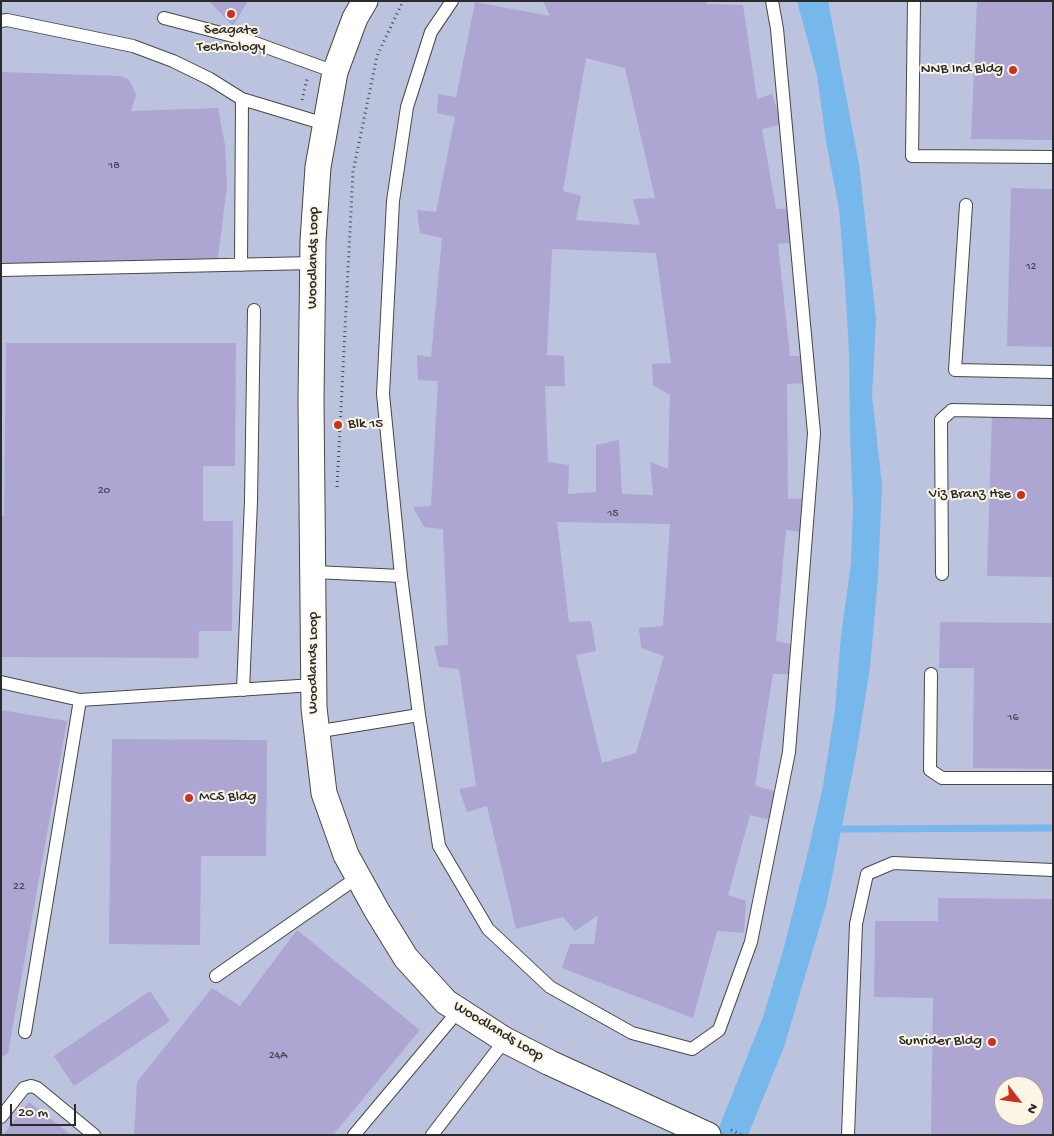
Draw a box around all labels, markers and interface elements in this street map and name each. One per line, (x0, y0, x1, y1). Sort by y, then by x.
marker: Seagate Technology (225, 8, 237, 20)
place label: Seagate Technology (197, 22, 265, 57)
place label: NNB Ind Bldg (921, 61, 1003, 79)
marker: NNB Ind Bldg (1007, 64, 1019, 76)
house number: 18 (108, 159, 120, 173)
street label: Woodlands Loop (304, 207, 324, 309)
house number: 12 (1026, 260, 1036, 274)
place label: Blk 15 (348, 416, 383, 434)
marker: Blk 15 (332, 419, 344, 431)
house number: 20 (98, 484, 110, 498)
place label: Viz Branz Hse (929, 486, 1011, 504)
marker: Viz Branz Hse (1015, 489, 1027, 501)
house number: 15 (607, 507, 619, 521)
street label: Woodlands Loop (305, 612, 323, 714)
house number: 16 (1008, 711, 1018, 725)
place label: MCS Bldg (199, 789, 256, 807)
marker: MCS Bldg (183, 792, 195, 804)
house number: 22 (13, 880, 25, 894)
street label: Woodlands Loop (450, 998, 546, 1066)
place label: Sunrider Bldg (899, 1033, 982, 1051)
marker: Sunrider Bldg (986, 1036, 998, 1048)
house number: 24A (269, 1049, 287, 1063)
north arrow (994, 1076, 1044, 1126)
scale bar (12, 1094, 79, 1126)
text: N (1022, 1100, 1041, 1116)
text: 20 m (18, 1104, 48, 1122)

